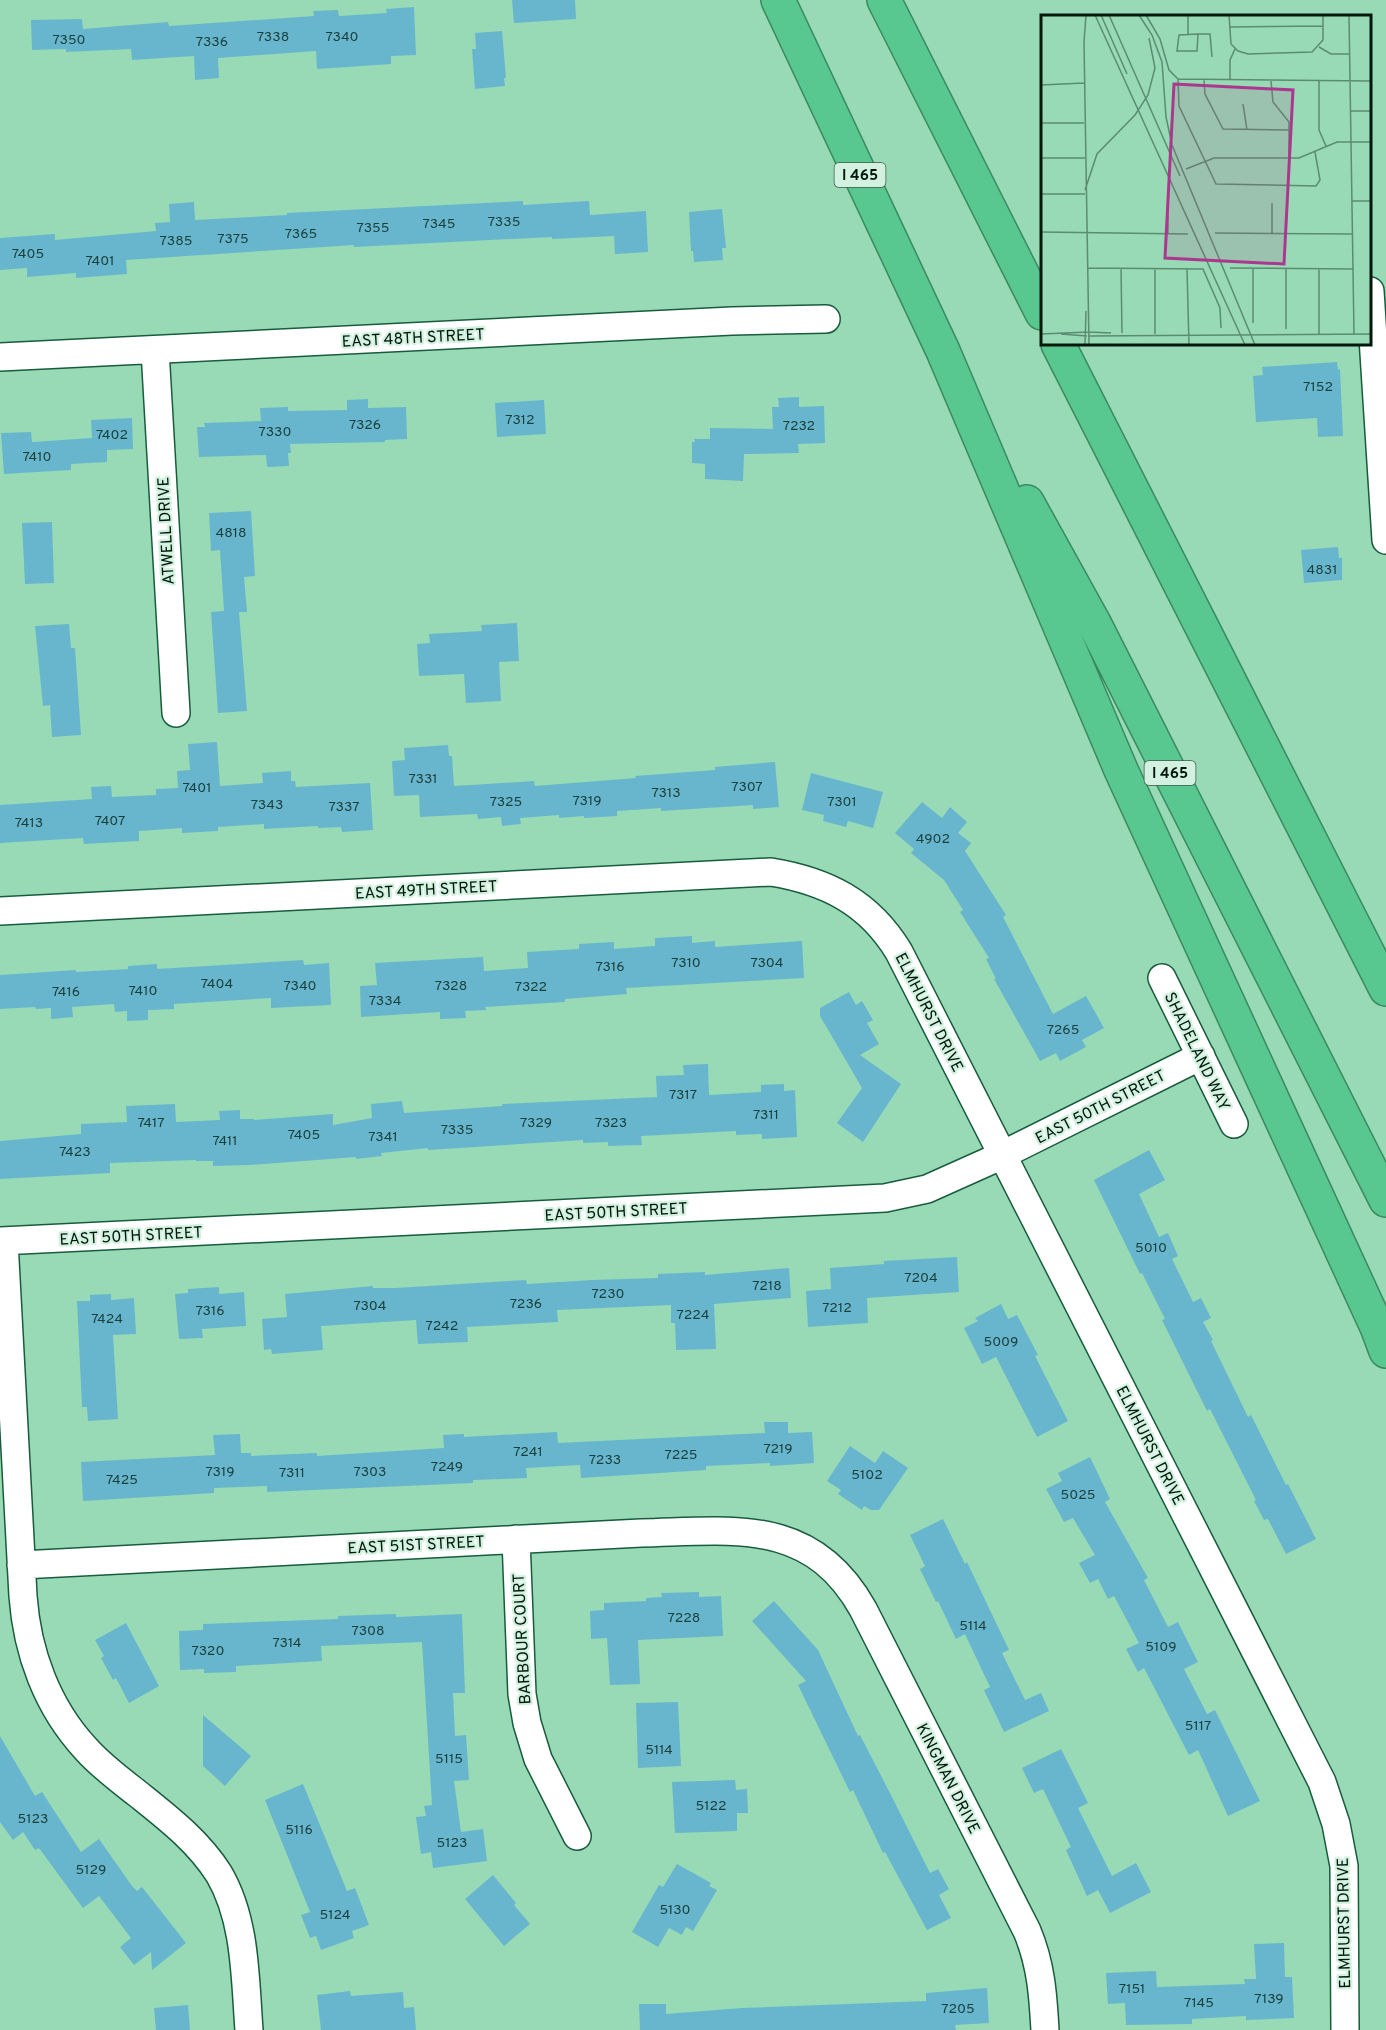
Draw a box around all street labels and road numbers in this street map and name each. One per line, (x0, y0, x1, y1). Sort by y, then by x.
road number: I 465 (834, 163, 886, 187)
street label: EAST 48TH STREET (341, 325, 485, 353)
street label: ATWELL DRIVE (154, 476, 180, 585)
road number: I 465 (1144, 761, 1196, 785)
street label: EAST 49TH STREET (354, 877, 498, 905)
street label: ELMHURST DRIVE (890, 950, 967, 1076)
street label: SHADELAND WAY (1159, 989, 1233, 1114)
street label: EAST 50TH STREET (1032, 1066, 1169, 1149)
street label: EAST 50TH STREET (544, 1199, 688, 1227)
street label: EAST 50TH STREET (59, 1223, 203, 1251)
street label: ELMHURST DRIVE (1111, 1383, 1188, 1509)
street label: EAST 51ST STREET (347, 1532, 485, 1560)
street label: BARBOUR COURT (510, 1573, 536, 1705)
street label: KINGMAN DRIVE (911, 1720, 984, 1837)
street label: ELMHURST DRIVE (1334, 1857, 1356, 1989)

